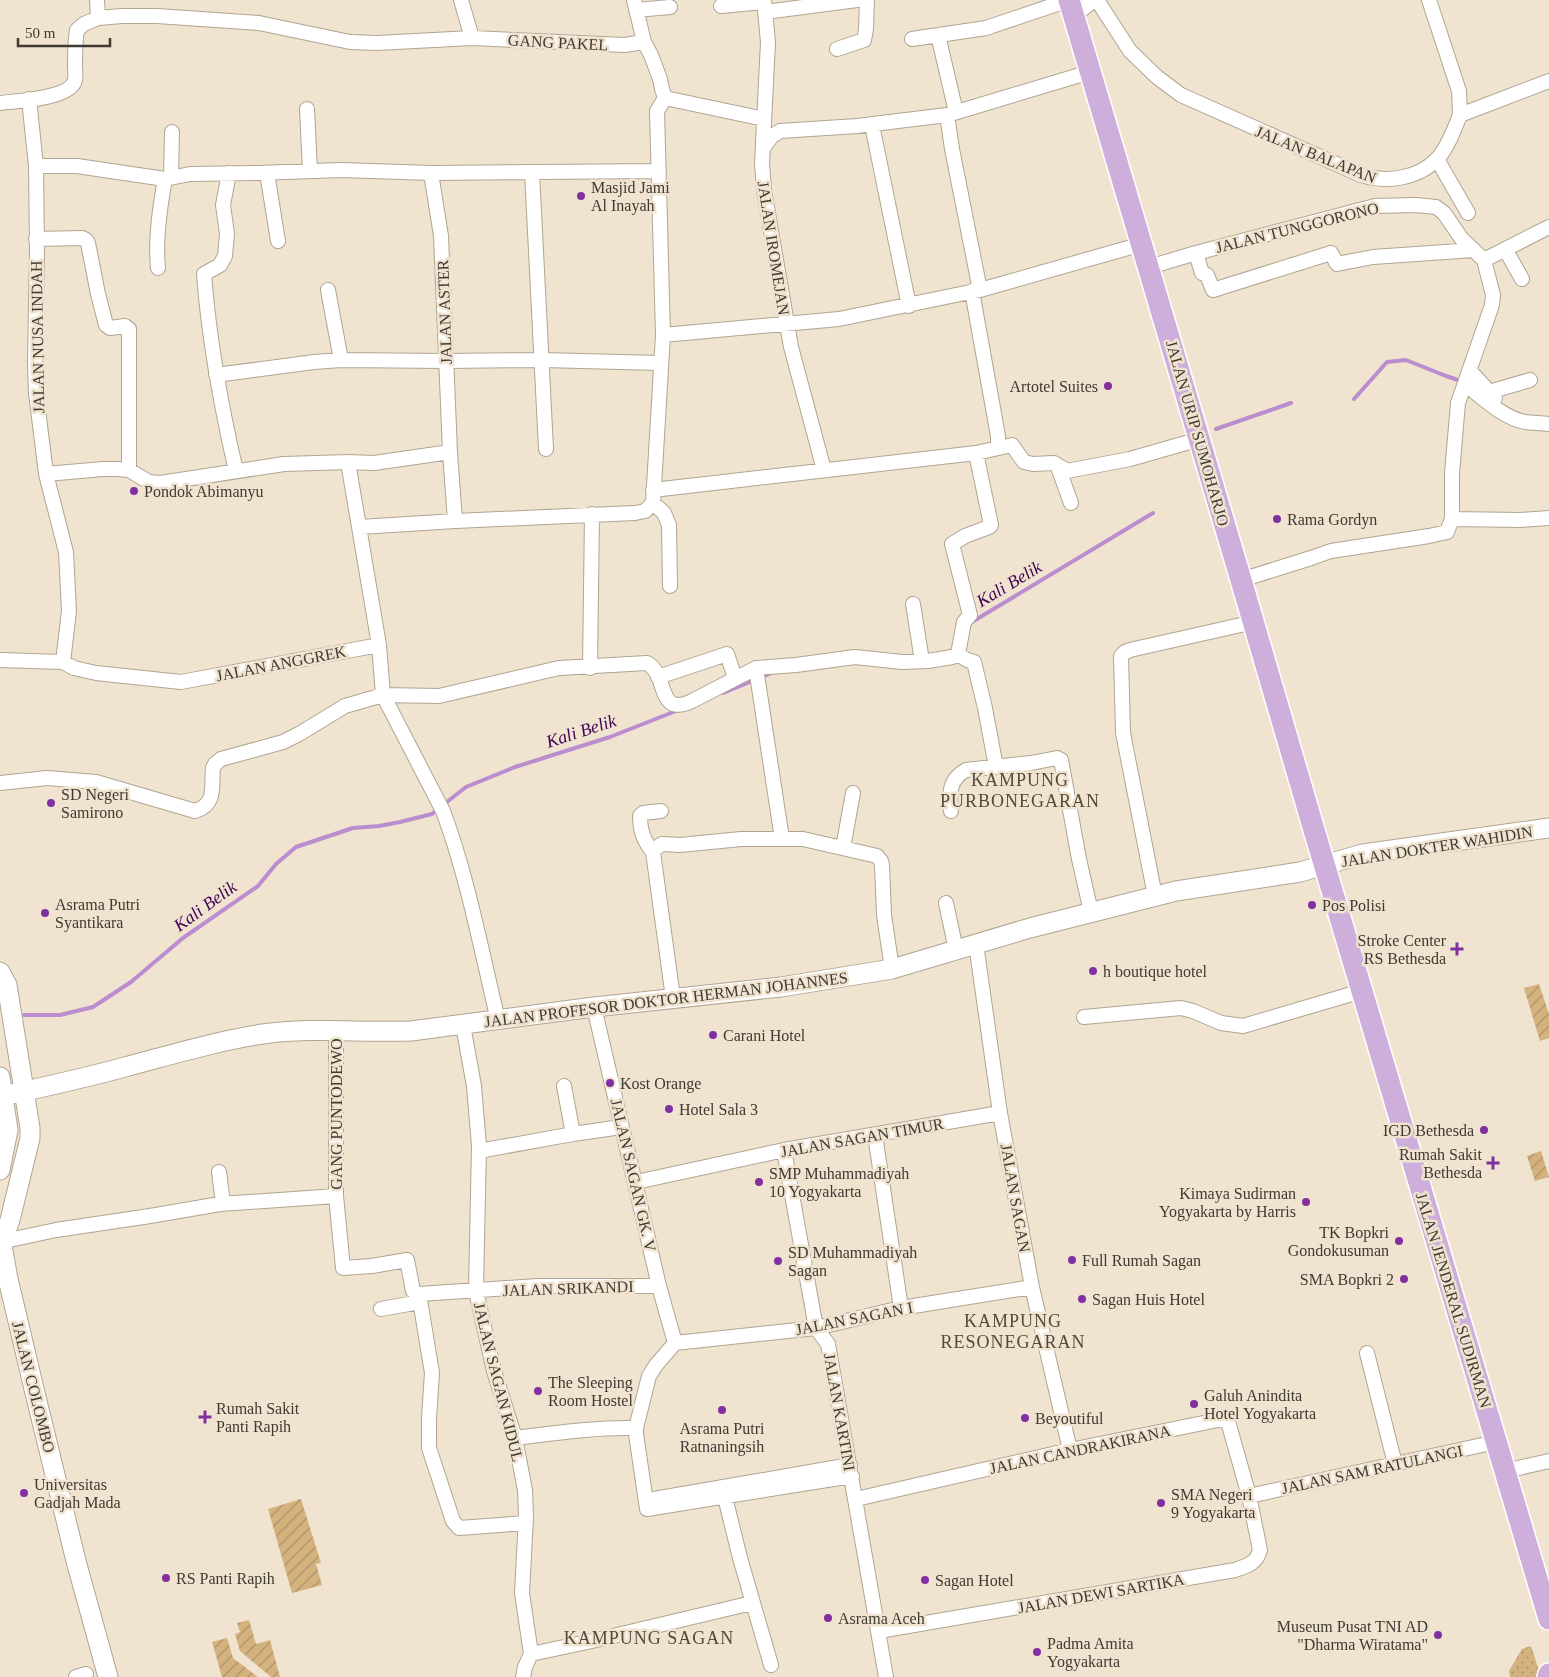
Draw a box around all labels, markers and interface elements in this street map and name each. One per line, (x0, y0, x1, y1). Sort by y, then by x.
scale bar (18, 15, 110, 47)
text: 50 m (25, 25, 56, 41)
street label: GANG PAKEL (507, 31, 609, 54)
street label: JALAN BALAPAN (1253, 122, 1379, 187)
place label: Masjid Jami Al Inayah (591, 179, 670, 215)
street label: JALAN IROMEJAN (755, 180, 793, 317)
marker: Masjid Jami Al Inayah (575, 190, 587, 202)
street label: JALAN TUNGGORONO (1214, 199, 1380, 256)
street label: JALAN ASTER (434, 259, 455, 364)
street label: JALAN NUSA INDAH (28, 260, 47, 414)
street label: JALAN URIP SUMOHARJO (1163, 338, 1232, 528)
place label: Artotel Suites (1010, 378, 1098, 395)
marker: Artotel Suites (1102, 380, 1114, 392)
place label: Pondok Abimanyu (144, 483, 264, 501)
marker: Pondok Abimanyu (128, 485, 140, 497)
place label: Rama Gordyn (1287, 511, 1377, 529)
marker: Rama Gordyn (1271, 513, 1283, 525)
water label: Kali Belik (972, 556, 1046, 612)
street label: JALAN ANGGREK (215, 642, 348, 684)
water label: Kali Belik (542, 710, 620, 752)
district label: KAMPUNG PURBONEGARAN (940, 770, 1100, 811)
place label: SD Negeri Samirono (61, 786, 130, 821)
marker: SD Negeri Samirono (45, 797, 57, 809)
street label: JALAN DOKTER WAHIDIN (1340, 823, 1534, 870)
water label: Kali Belik (169, 876, 241, 936)
place label: Asrama Putri Syantikara (55, 896, 140, 932)
place label: Pos Polisi (1322, 897, 1386, 914)
marker: Pos Polisi (1306, 899, 1318, 911)
marker: Asrama Putri Syantikara (39, 907, 51, 919)
place label: Stroke Center RS Bethesda (1358, 932, 1447, 967)
marker: Stroke Center RS Bethesda (1450, 942, 1464, 956)
place label: h boutique hotel (1103, 963, 1208, 981)
marker: h boutique hotel (1087, 965, 1099, 977)
street label: JALAN PROFESOR DOKTOR HERMAN JOHANNES (483, 969, 849, 1030)
place label: Carani Hotel (723, 1027, 806, 1044)
marker: Carani Hotel (707, 1029, 719, 1041)
street label: GANG PUNTODEWO (328, 1038, 345, 1190)
place label: Kost Orange (620, 1075, 701, 1093)
marker: Kost Orange (604, 1077, 616, 1089)
street label: JALAN SAGAN GK. V (608, 1097, 659, 1254)
place label: Hotel Sala 3 (679, 1101, 758, 1118)
marker: Hotel Sala 3 (663, 1103, 675, 1115)
street label: JALAN SAGAN TIMUR (779, 1115, 945, 1160)
place label: IGD Bethesda (1383, 1122, 1474, 1139)
marker: IGD Bethesda (1478, 1124, 1490, 1136)
street label: JALAN SAGAN (998, 1143, 1033, 1254)
place label: Rumah Sakit Bethesda (1399, 1146, 1483, 1181)
marker: Rumah Sakit Bethesda (1486, 1156, 1500, 1170)
place label: SMP Muhammadiyah 10 Yogyakarta (769, 1165, 909, 1201)
marker: SMP Muhammadiyah 10 Yogyakarta (753, 1176, 765, 1188)
place label: Kimaya Sudirman Yogyakarta by Harris (1159, 1185, 1296, 1221)
street label: JALAN JENDERAL SUDIRMAN (1413, 1190, 1495, 1410)
marker: Kimaya Sudirman Yogyakarta by Harris (1300, 1196, 1312, 1208)
place label: TK Bopkri Gondokusuman (1288, 1224, 1390, 1259)
marker: TK Bopkri Gondokusuman (1393, 1235, 1405, 1247)
place label: SD Muhammadiyah Sagan (788, 1244, 917, 1280)
place label: Full Rumah Sagan (1082, 1252, 1201, 1270)
marker: Full Rumah Sagan (1066, 1254, 1078, 1266)
marker: SD Muhammadiyah Sagan (772, 1255, 784, 1267)
place label: SMA Bopkri 2 (1300, 1271, 1394, 1289)
marker: SMA Bopkri 2 (1398, 1273, 1410, 1285)
street label: JALAN SRIKANDI (502, 1278, 634, 1299)
place label: Sagan Huis Hotel (1092, 1291, 1205, 1309)
marker: Sagan Huis Hotel (1076, 1293, 1088, 1305)
street label: JALAN SAGAN I (794, 1299, 914, 1338)
street label: JALAN SAGAN KIDUL (470, 1301, 527, 1464)
district label: KAMPUNG RESONEGARAN (940, 1311, 1086, 1352)
street label: JALAN COLOMBO (9, 1320, 58, 1455)
street label: JALAN KARTINI (821, 1352, 858, 1472)
place label: The Sleeping Room Hostel (548, 1374, 633, 1409)
marker: The Sleeping Room Hostel (532, 1385, 544, 1397)
place label: Galuh Anindita Hotel Yogyakarta (1204, 1387, 1316, 1423)
marker: Galuh Anindita Hotel Yogyakarta (1188, 1398, 1200, 1410)
place label: Rumah Sakit Panti Rapih (216, 1400, 300, 1436)
marker: Asrama Putri Ratnaningsih (716, 1404, 728, 1416)
marker: Rumah Sakit Panti Rapih (198, 1410, 212, 1424)
place label: Beyoutiful (1035, 1410, 1104, 1428)
marker: Beyoutiful (1019, 1412, 1031, 1424)
place label: Asrama Putri Ratnaningsih (680, 1420, 765, 1456)
street label: JALAN CANDRAKIRANA (988, 1422, 1173, 1477)
street label: JALAN SAM RATULANGI (1280, 1442, 1464, 1497)
place label: Universitas Gadjah Mada (34, 1476, 121, 1512)
place label: SMA Negeri 9 Yogyakarta (1171, 1486, 1255, 1522)
marker: Universitas Gadjah Mada (18, 1487, 30, 1499)
marker: SMA Negeri 9 Yogyakarta (1155, 1497, 1167, 1509)
place label: RS Panti Rapih (176, 1570, 275, 1588)
street label: JALAN DEWI SARTIKA (1016, 1570, 1186, 1617)
marker: RS Panti Rapih (160, 1572, 172, 1584)
place label: Sagan Hotel (935, 1572, 1014, 1590)
marker: Sagan Hotel (919, 1574, 931, 1586)
place label: Asrama Aceh (838, 1610, 925, 1627)
marker: Asrama Aceh (822, 1612, 834, 1624)
place label: Museum Pusat TNI AD "Dharma Wiratama" (1277, 1618, 1428, 1653)
district label: KAMPUNG SAGAN (564, 1628, 734, 1648)
marker: Museum Pusat TNI AD "Dharma Wiratama" (1432, 1629, 1444, 1641)
place label: Padma Amita Yogyakarta (1047, 1635, 1134, 1671)
marker: Padma Amita Yogyakarta (1031, 1646, 1043, 1658)

